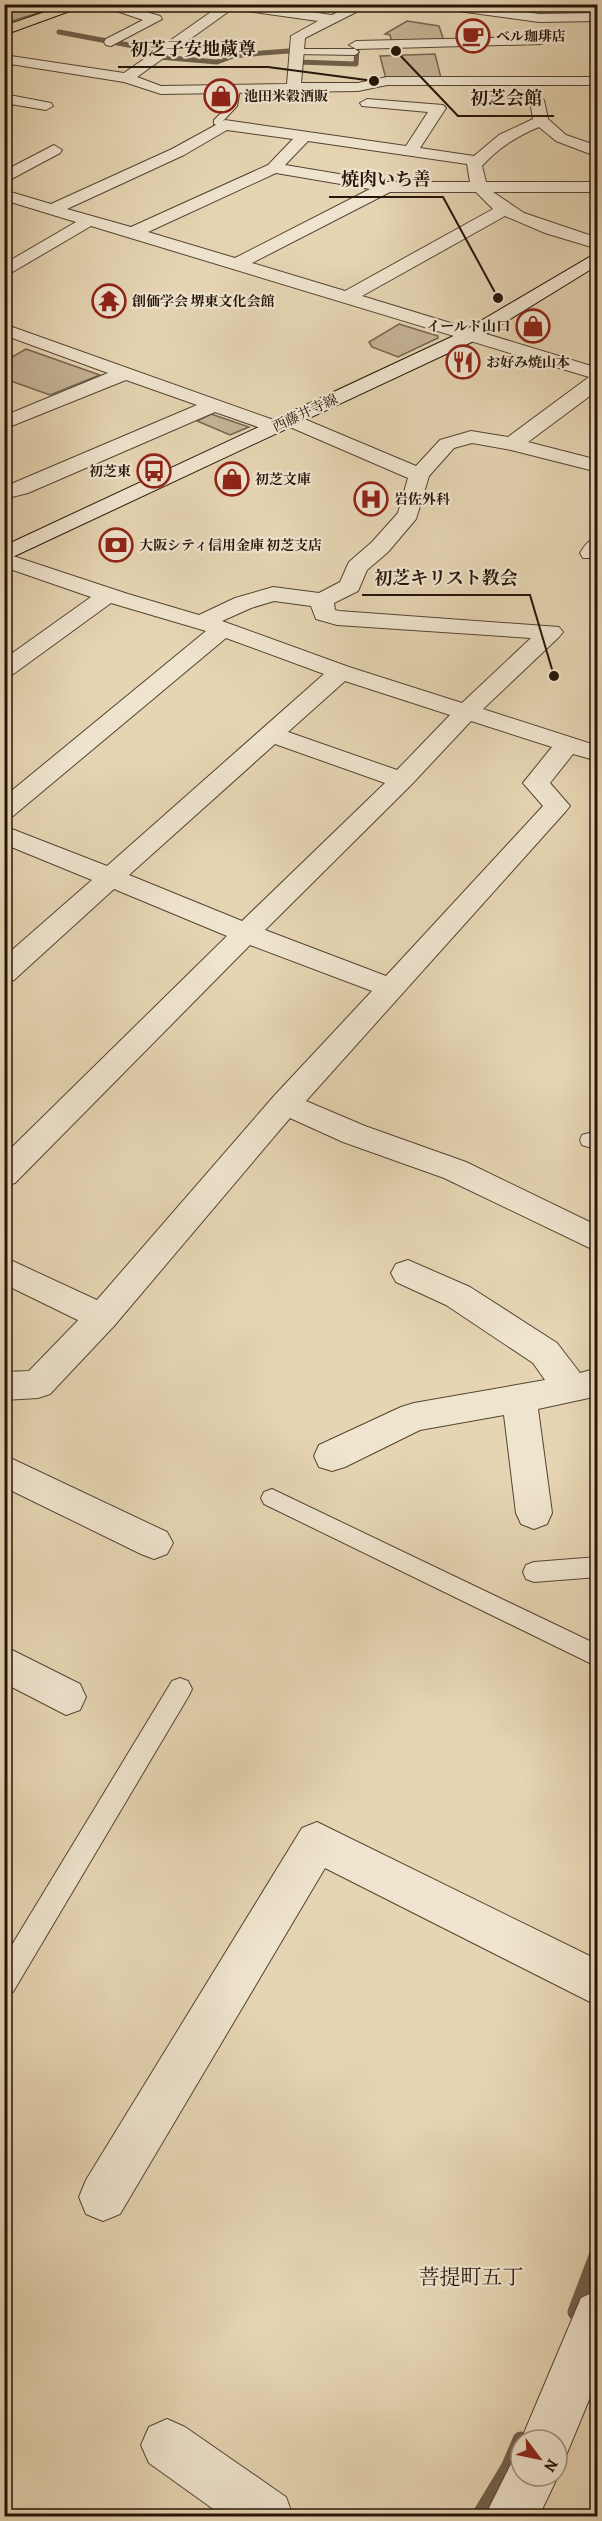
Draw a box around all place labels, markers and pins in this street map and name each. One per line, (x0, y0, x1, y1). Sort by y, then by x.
cafe icon: ベル珈琲店 (455, 18, 491, 54)
place label: ベル珈琲店 (496, 27, 566, 46)
callout: 初芝子安地蔵尊 (118, 31, 268, 67)
shop icon: 池田米穀酒販 (203, 78, 239, 114)
callout: 初芝会館 (458, 80, 554, 116)
place label: 池田米穀酒販 (244, 87, 328, 106)
callout: 焼肉いち善 (329, 161, 443, 197)
temple icon: 創価学会 堺東文化会館 (91, 283, 127, 319)
place label: 創価学会 堺東文化会館 (132, 292, 274, 311)
shop icon: イールド山口 (515, 308, 551, 344)
place label: イールド山口 (426, 317, 510, 336)
restaurant icon: お好み焼山本 (445, 344, 481, 380)
place label: お好み焼山本 (486, 353, 570, 372)
bus stop icon: 初芝東 (136, 453, 172, 489)
shop icon: 初芝文庫 (214, 461, 250, 497)
place label: 初芝東 (89, 462, 131, 481)
place label: 初芝文庫 (255, 470, 311, 489)
hospital icon: 岩佐外科 (353, 481, 389, 517)
place label: 岩佐外科 (394, 490, 451, 509)
bank icon: 大阪シティ信用金庫 初芝支店 (98, 527, 134, 563)
place label: 大阪シティ信用金庫 初芝支店 (139, 536, 322, 555)
callout: 初芝キリスト教会 (362, 559, 530, 595)

